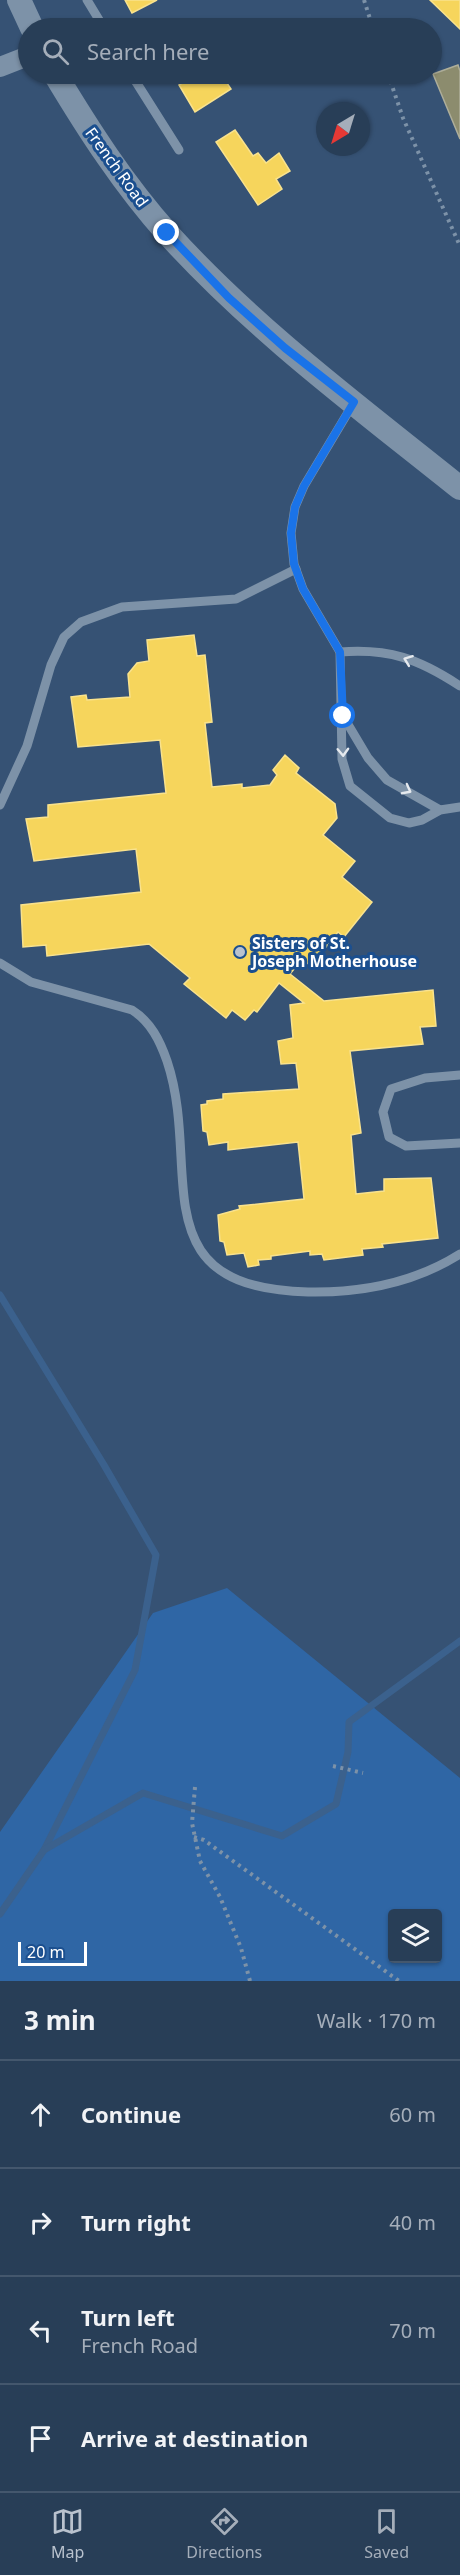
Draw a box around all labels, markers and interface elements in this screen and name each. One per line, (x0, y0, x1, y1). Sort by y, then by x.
search box (18, 18, 442, 84)
icon: search (39, 35, 72, 68)
text: Search here (87, 36, 209, 66)
north arrow (316, 102, 370, 156)
street label: French Road (81, 123, 153, 211)
route end (153, 219, 179, 245)
one-way arrow (404, 654, 414, 667)
route start (329, 702, 355, 728)
one-way arrow (337, 748, 349, 757)
one-way arrow (401, 783, 411, 794)
place label: Sisters of St. Joseph Motherhouse (250, 932, 417, 972)
marker: Sisters of St. Joseph Motherhouse (233, 945, 247, 959)
map controls (388, 1909, 442, 1963)
button: layers (388, 1909, 442, 1963)
scale bar (18, 1939, 87, 1966)
text: 20 m (27, 1941, 64, 1963)
text: 3 min (24, 2002, 96, 2038)
text: Walk · 170 m (317, 2007, 436, 2034)
icon: ahead (24, 2098, 57, 2131)
text: Continue (81, 2099, 181, 2129)
text: 60 m (389, 2101, 436, 2128)
icon: right (24, 2206, 57, 2239)
text: Turn right (81, 2207, 191, 2237)
text: 40 m (389, 2209, 436, 2236)
text: Turn left (81, 2302, 175, 2332)
icon: left (24, 2314, 57, 2347)
text: 70 m (389, 2317, 436, 2344)
text: French Road (81, 2332, 198, 2359)
icon: arrive (24, 2422, 57, 2455)
text: Arrive at destination (81, 2423, 308, 2453)
tab: Map (51, 2505, 84, 2563)
tab: Directions (186, 2505, 262, 2563)
tab: Saved (364, 2505, 409, 2563)

